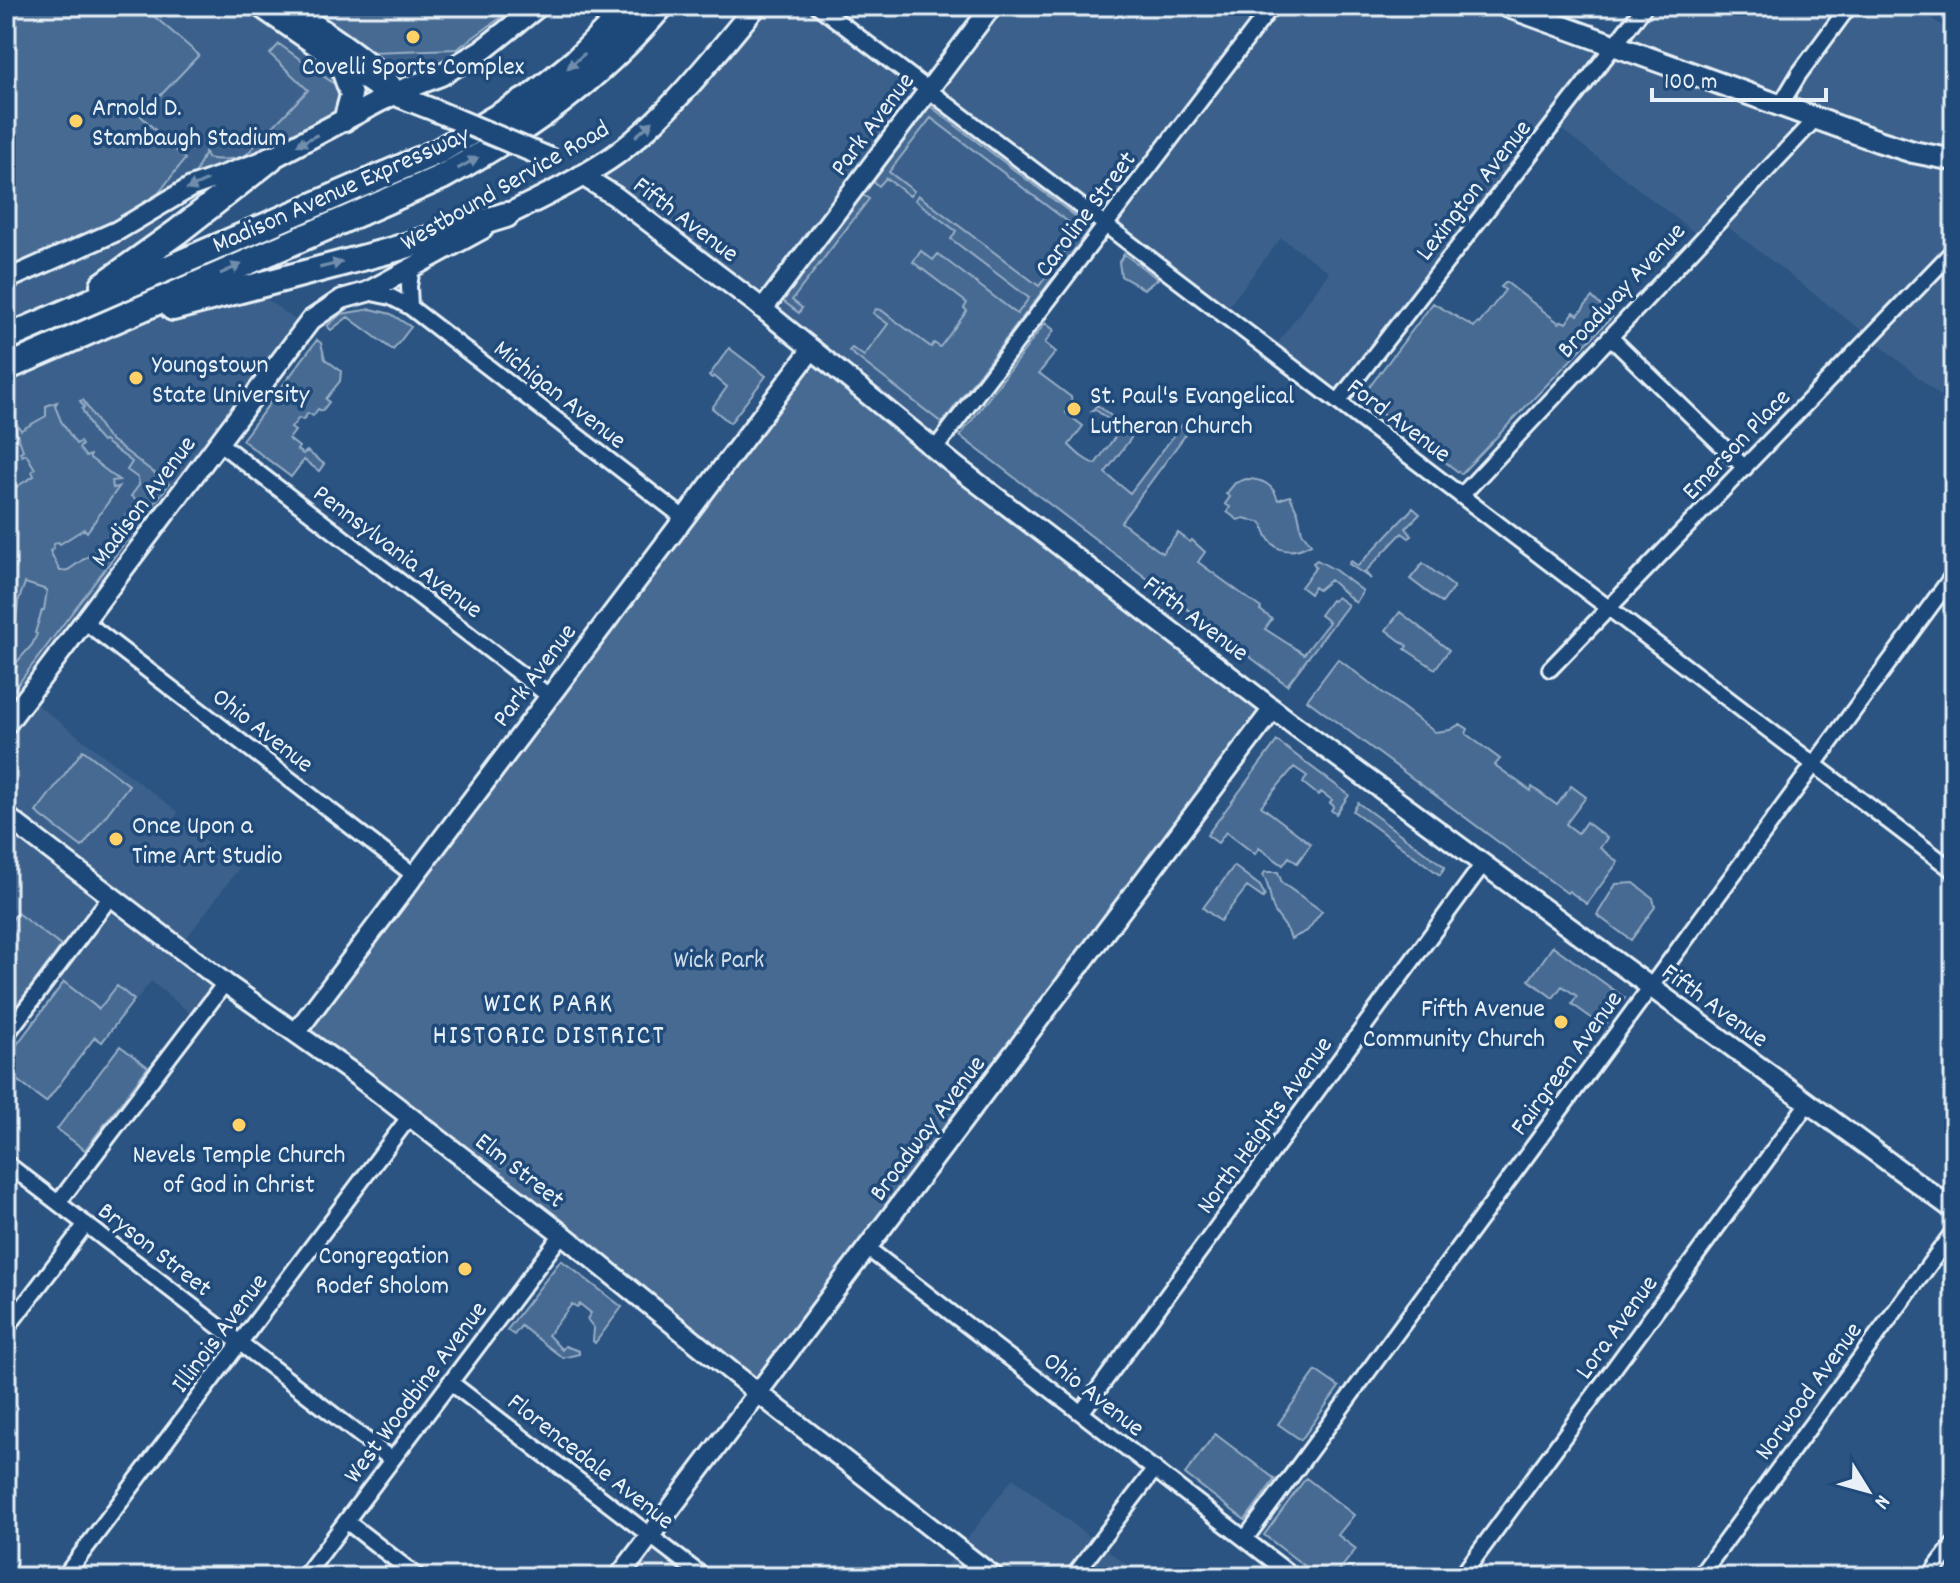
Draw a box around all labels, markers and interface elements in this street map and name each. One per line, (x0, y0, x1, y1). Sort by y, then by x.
marker: Covelli Sports Complex (404, 28, 422, 46)
place label: Covelli Sports Complex (302, 50, 525, 87)
one-way arrow (566, 52, 586, 69)
scale bar (1652, 52, 1826, 102)
street label: Park Avenue (822, 65, 925, 185)
text: 100 m (1664, 66, 1717, 100)
place label: Arnold D. Stambaugh Stadium (92, 91, 286, 158)
marker: Arnold D. Stambaugh Stadium (67, 112, 85, 130)
street label: Westbound Service Road (394, 112, 617, 262)
street label: Lexington Avenue (1408, 113, 1542, 270)
street label: Madison Avenue Expressway (207, 118, 476, 265)
one-way arrow (634, 121, 654, 138)
one-way arrow (296, 133, 319, 147)
street label: Caroline Street (1027, 144, 1147, 286)
one-way arrow (457, 156, 480, 170)
street label: Fifth Avenue (624, 169, 746, 273)
one-way arrow (185, 178, 208, 192)
street label: Broadway Avenue (1550, 215, 1696, 368)
one-way arrow (319, 259, 344, 271)
one-way arrow (219, 262, 243, 275)
street label: Michigan Avenue (484, 332, 633, 460)
place label: Youngstown State University (152, 348, 310, 415)
marker: Youngstown State University (127, 369, 145, 387)
street label: Ford Avenue (1338, 370, 1458, 473)
place label: St. Paul's Evangelical Lutheran Church (1090, 379, 1294, 446)
street label: Emerson Place (1674, 381, 1801, 510)
marker: St. Paul's Evangelical Lutheran Church (1065, 400, 1083, 418)
street label: Madison Avenue (83, 429, 207, 576)
street label: Pennsylvania Avenue (304, 477, 490, 629)
street label: Fifth Avenue (1134, 568, 1256, 672)
street label: Park Avenue (484, 616, 587, 736)
street label: Ohio Avenue (203, 680, 321, 783)
place label: Once Upon a Time Art Studio (132, 809, 283, 876)
marker: Once Upon a Time Art Studio (107, 830, 125, 848)
park label: Wick Park (673, 943, 765, 980)
street label: Fifth Avenue (1653, 955, 1775, 1058)
street label: Fairgreen Avenue (1503, 984, 1633, 1144)
district label: WICK PARK HISTORIC DISTRICT (432, 986, 666, 1058)
place label: Fifth Avenue Community Church (1363, 992, 1545, 1059)
marker: Fifth Avenue Community Church (1552, 1013, 1570, 1031)
street label: North Heights Avenue (1189, 1029, 1343, 1223)
street label: Broadway Avenue (862, 1048, 996, 1210)
marker: Nevels Temple Church of God in Christ (230, 1116, 248, 1134)
street label: Elm Street (466, 1125, 572, 1219)
place label: Nevels Temple Church of God in Christ (133, 1138, 345, 1205)
street label: Bryson Street (89, 1194, 219, 1307)
place label: Congregation Rodef Sholom (315, 1239, 449, 1306)
marker: Congregation Rodef Sholom (456, 1260, 474, 1278)
street label: Illinois Avenue (163, 1266, 278, 1402)
street label: Lora Avenue (1567, 1268, 1668, 1388)
street label: West Woodbine Avenue (336, 1294, 498, 1492)
street label: Norwood Avenue (1747, 1315, 1873, 1469)
street label: Ohio Avenue (1034, 1344, 1152, 1447)
street label: Florencedale Avenue (498, 1386, 681, 1540)
north arrow (1828, 1451, 1908, 1531)
text: N (1865, 1487, 1897, 1515)

